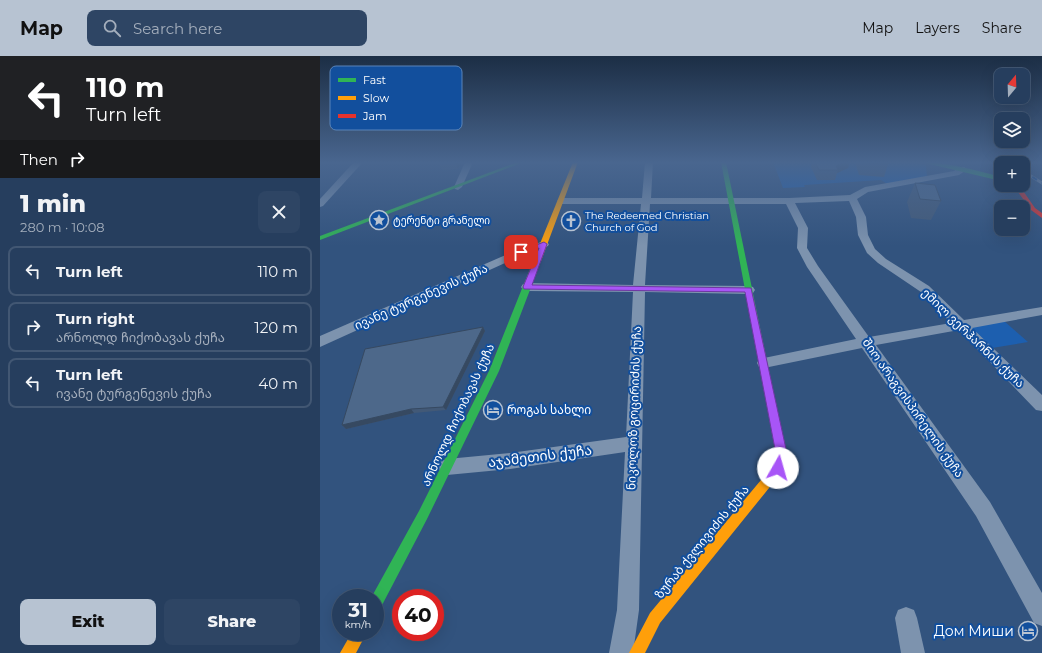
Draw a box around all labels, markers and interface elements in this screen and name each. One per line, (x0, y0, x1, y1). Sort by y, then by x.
search box (87, 10, 367, 46)
text: Map (20, 17, 63, 40)
icon: search (101, 17, 123, 39)
text: Search here (133, 19, 222, 38)
text: Map (862, 19, 893, 37)
text: Layers (915, 19, 960, 37)
text: Share (982, 19, 1022, 37)
legend (330, 66, 462, 130)
north arrow (994, 68, 1030, 104)
map controls (994, 68, 1030, 236)
text: 110 m (86, 70, 164, 104)
icon: left (20, 72, 72, 124)
text: Fast (363, 73, 387, 87)
text: Slow (363, 91, 389, 105)
text: Turn left (86, 104, 161, 126)
text: Jam (362, 109, 387, 123)
button: layers (994, 112, 1030, 148)
icon: right (66, 148, 88, 170)
text: Then (20, 150, 58, 169)
button: + (994, 156, 1030, 192)
text: 1 min (20, 189, 86, 218)
button: close (258, 191, 300, 233)
button: − (994, 200, 1030, 236)
place icon: ტერენტი გრანელი (368, 209, 390, 231)
place label: The Redeemed Christian Church of God (585, 209, 709, 234)
church icon: The Redeemed Christian Church of God (560, 210, 582, 232)
place label: ტერენტი გრანელი (393, 214, 490, 227)
text: 280 m · 10:08 (20, 219, 105, 235)
pin (504, 235, 538, 269)
icon: arrive (510, 241, 532, 263)
icon: left (22, 260, 44, 282)
street label: ივანე ტურგენევის ქუჩა (352, 260, 490, 333)
text: Turn left (56, 262, 123, 281)
text: 110 m (257, 262, 298, 281)
street label: ემილ ვერჰარნის ქუჩა (918, 285, 1028, 391)
text: Turn right (56, 309, 135, 328)
icon: right (22, 316, 44, 338)
text: 120 m (254, 318, 298, 337)
street label: ნიკოლოზ გოცირიძის ქუჩა (623, 326, 645, 490)
text: არნოლდ ჩიქობავას ქუჩა (56, 329, 225, 345)
street label: შიო არაგვისპირელის ქუჩა (859, 335, 967, 481)
street label: არნოლდ ჩიქობავას ქუჩა (418, 341, 498, 489)
text: Turn left (56, 365, 123, 384)
icon: left (22, 372, 44, 394)
text: 40 m (258, 374, 298, 393)
text: ივანე ტურგენევის ქუჩა (56, 385, 212, 401)
hotel icon: როგას სახლი (482, 399, 504, 421)
place label: როგას სახლი (507, 402, 591, 418)
street label: აჯამეთის ქუჩა (487, 441, 593, 471)
position arrow (757, 447, 799, 489)
street label: ზურაბ ქვლივიძის ქუჩა (651, 482, 753, 602)
speed limit sign: 40 (392, 589, 444, 641)
text: 31 (348, 598, 368, 622)
button: Exit (20, 599, 156, 645)
button: Share (164, 599, 300, 645)
text: km/h (345, 618, 371, 631)
hotel icon: Дом Миши (1017, 620, 1039, 642)
place label: Дом Миши (934, 622, 1014, 640)

